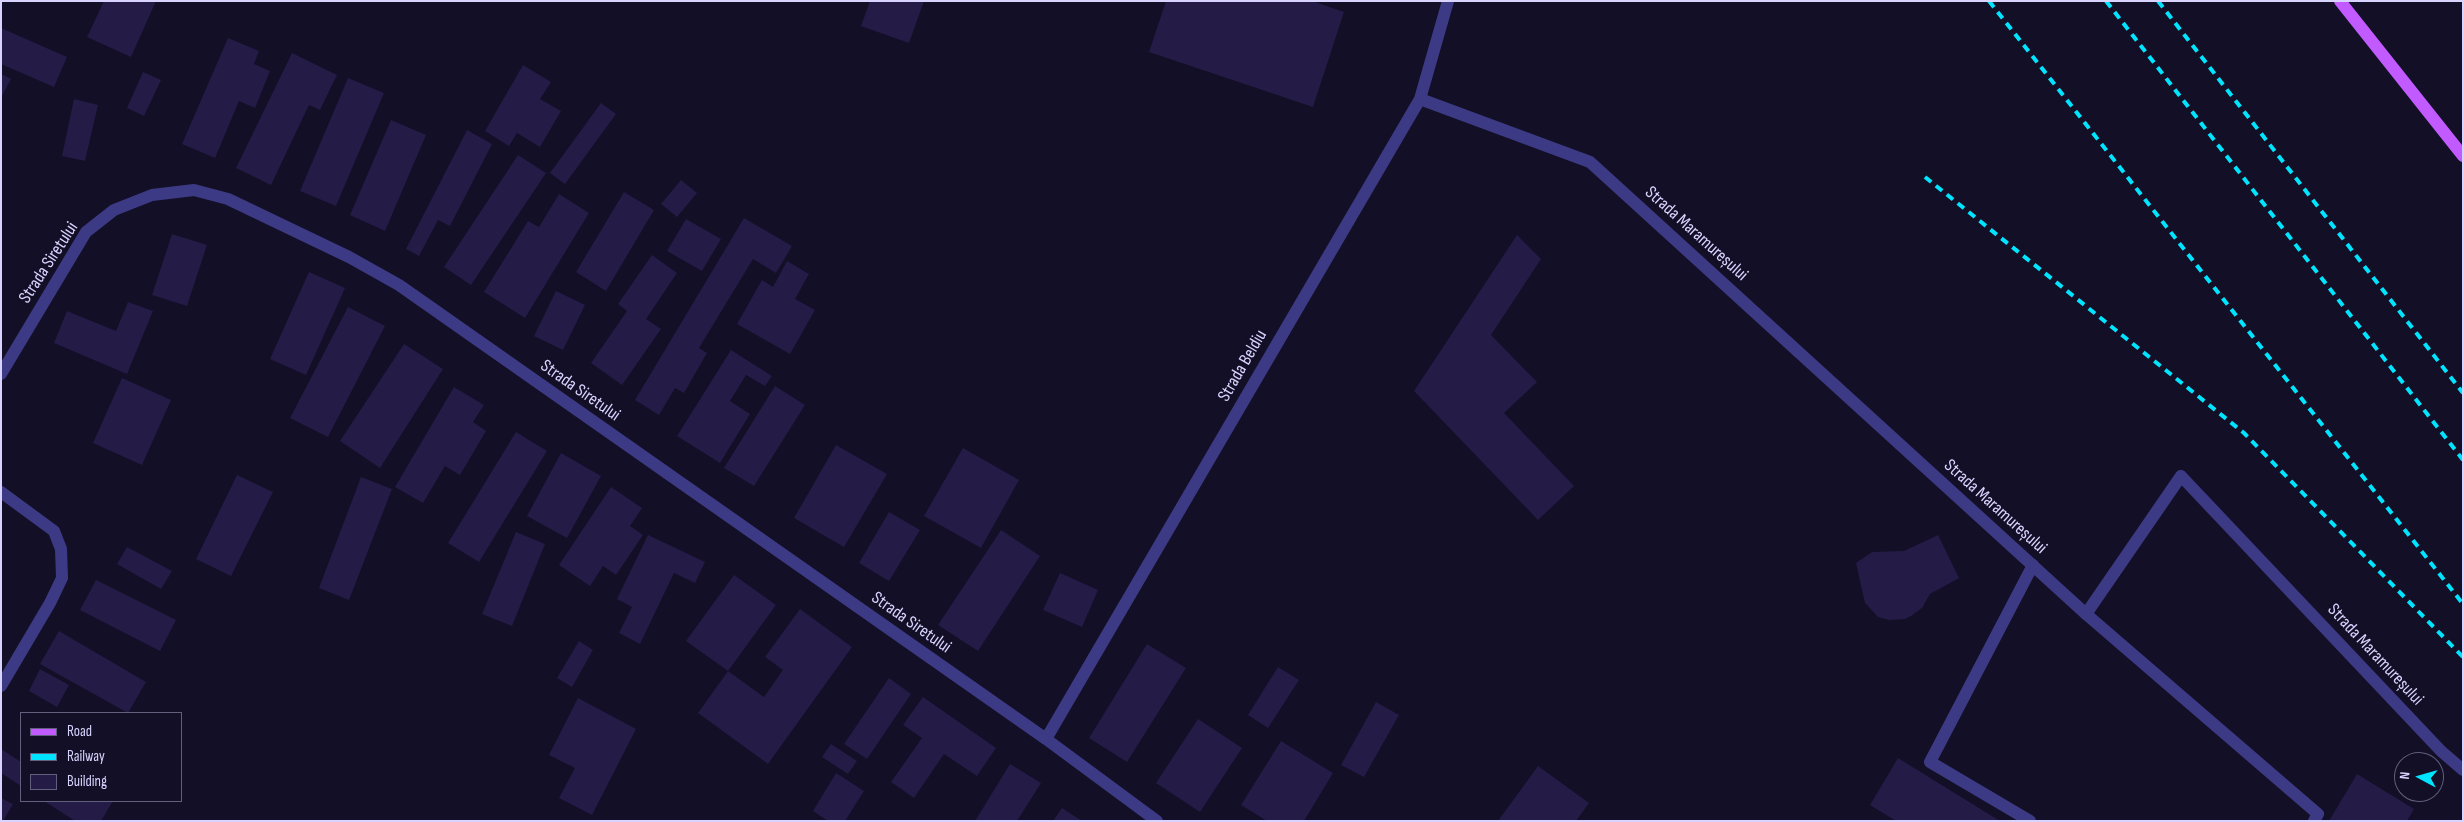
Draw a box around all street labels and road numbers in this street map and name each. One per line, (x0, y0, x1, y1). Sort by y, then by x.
street label: Strada Maramureșului (1640, 182, 1752, 286)
street label: Strada Siretului (15, 218, 83, 308)
street label: Strada Beldiu (1214, 326, 1272, 406)
street label: Strada Siretului (536, 356, 624, 426)
street label: Strada Maramureșului (1939, 455, 2051, 559)
street label: Strada Siretului (867, 588, 955, 658)
street label: Strada Maramureșului (2322, 600, 2428, 710)

